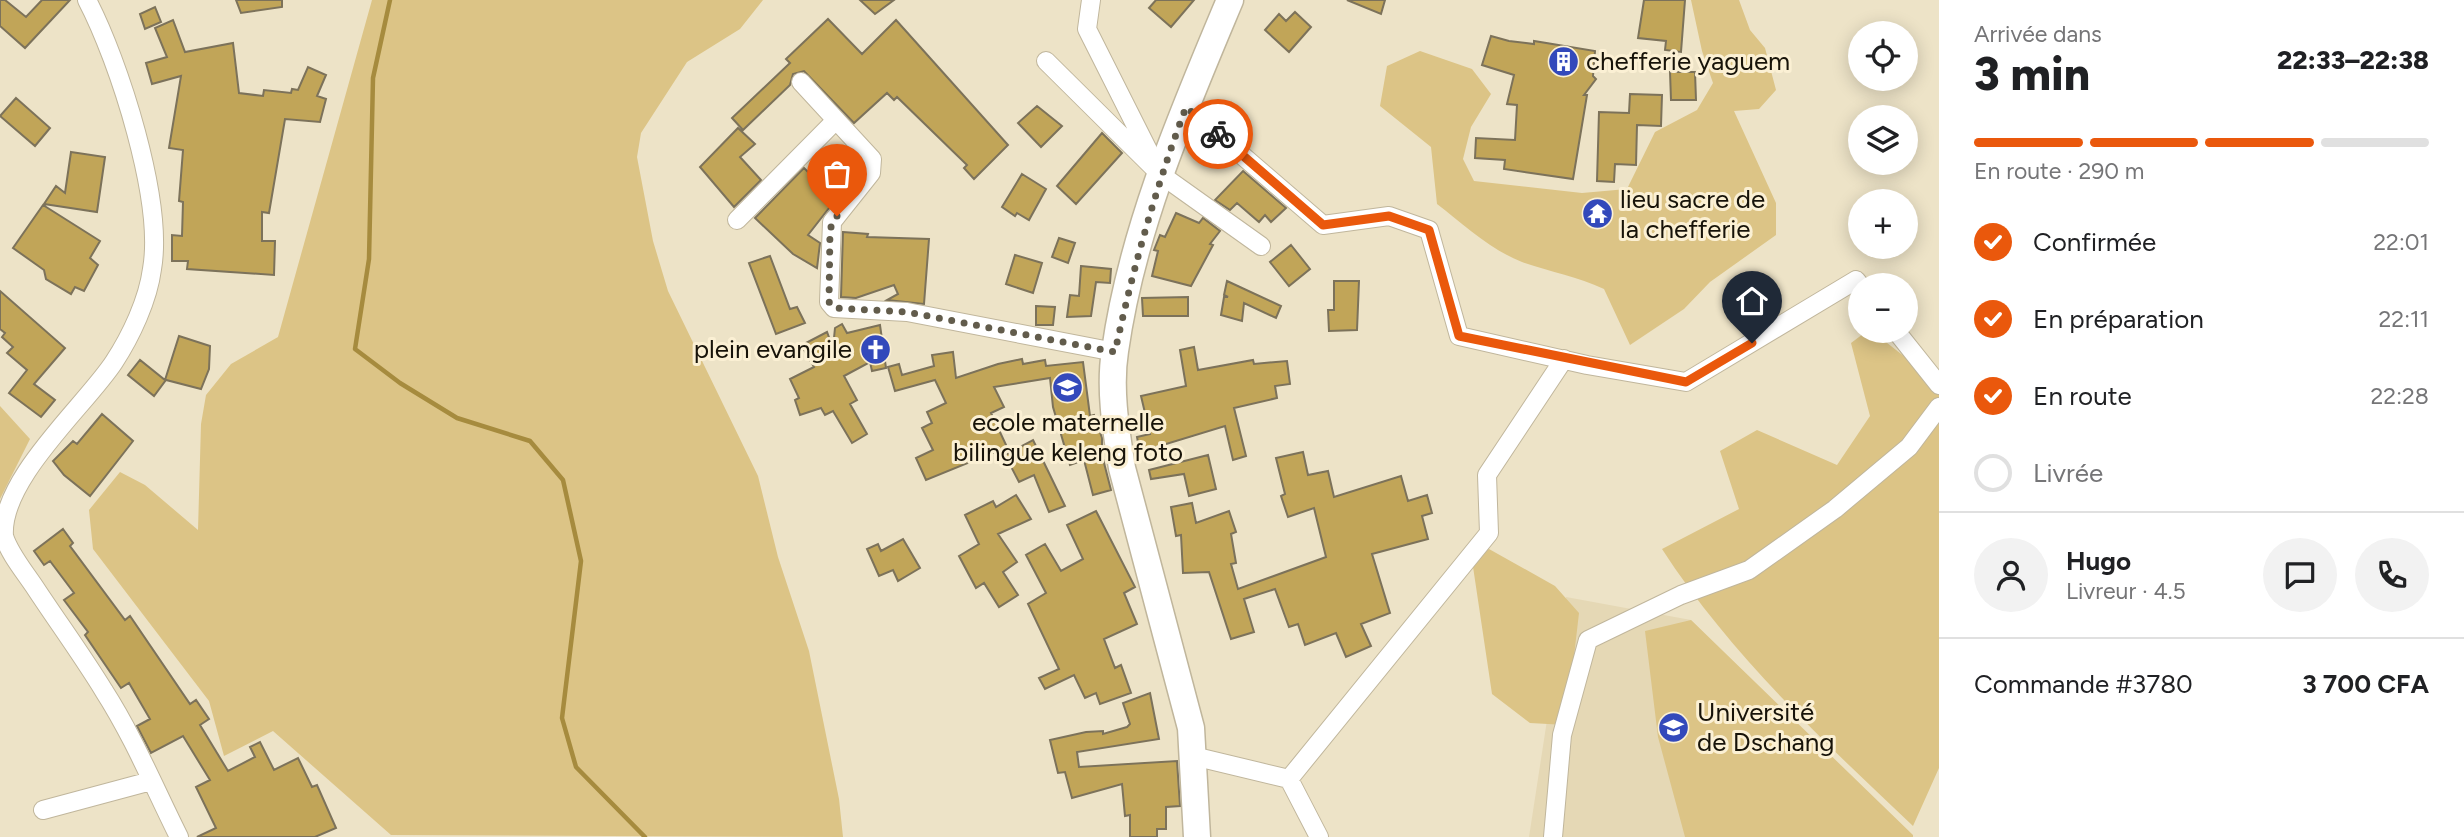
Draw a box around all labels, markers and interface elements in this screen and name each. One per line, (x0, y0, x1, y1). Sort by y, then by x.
text: Arrivée dans (1974, 20, 2102, 48)
map controls (1848, 21, 1918, 343)
button: locate (1848, 21, 1918, 91)
building icon: chefferie yaguem (1546, 44, 1580, 78)
text: 22:33–22:38 (2277, 44, 2429, 76)
place label: chefferie yaguem (1586, 45, 1790, 77)
text: 3 min (1974, 46, 2090, 102)
courier (1183, 99, 1253, 169)
button: layers (1848, 105, 1918, 175)
icon: bike (1199, 115, 1237, 153)
pin (807, 144, 867, 216)
icon: bag (818, 155, 856, 193)
text: En route · 290 m (1974, 157, 2144, 185)
place label: lieu sacre de la chefferie (1620, 183, 1765, 245)
button: + (1848, 189, 1918, 259)
temple icon: lieu sacre de la chefferie (1580, 197, 1614, 231)
icon: check (1974, 223, 2012, 261)
text: Confirmée (2033, 226, 2156, 258)
text: 22:01 (2373, 228, 2429, 256)
pin (1722, 271, 1782, 343)
button: − (1848, 273, 1918, 343)
icon: home (1733, 282, 1771, 320)
icon: check (1974, 300, 2012, 338)
text: En préparation (2033, 303, 2204, 335)
text: 22:11 (2378, 305, 2429, 333)
church icon: plein evangile (858, 332, 892, 366)
place label: plein evangile (694, 333, 852, 365)
school or university icon: ecole maternelle bilingue keleng foto (1051, 370, 1085, 404)
icon: check (1974, 377, 2012, 415)
text: En route (2033, 380, 2132, 412)
text: 22:28 (2370, 382, 2429, 410)
place label: ecole maternelle bilingue keleng foto (953, 406, 1183, 468)
text: Livrée (2033, 457, 2103, 489)
button: person (1974, 538, 2048, 612)
button: chat (2263, 538, 2337, 612)
button: phone (2355, 538, 2429, 612)
text: Hugo (2066, 545, 2131, 577)
text: Livreur · 4.5 (2066, 577, 2186, 605)
text: Commande #3780 (1974, 668, 2193, 700)
text: 3 700 CFA (2302, 668, 2429, 700)
place label: Université de Dschang (1697, 696, 1834, 758)
school or university icon: Université de Dschang (1657, 710, 1691, 744)

